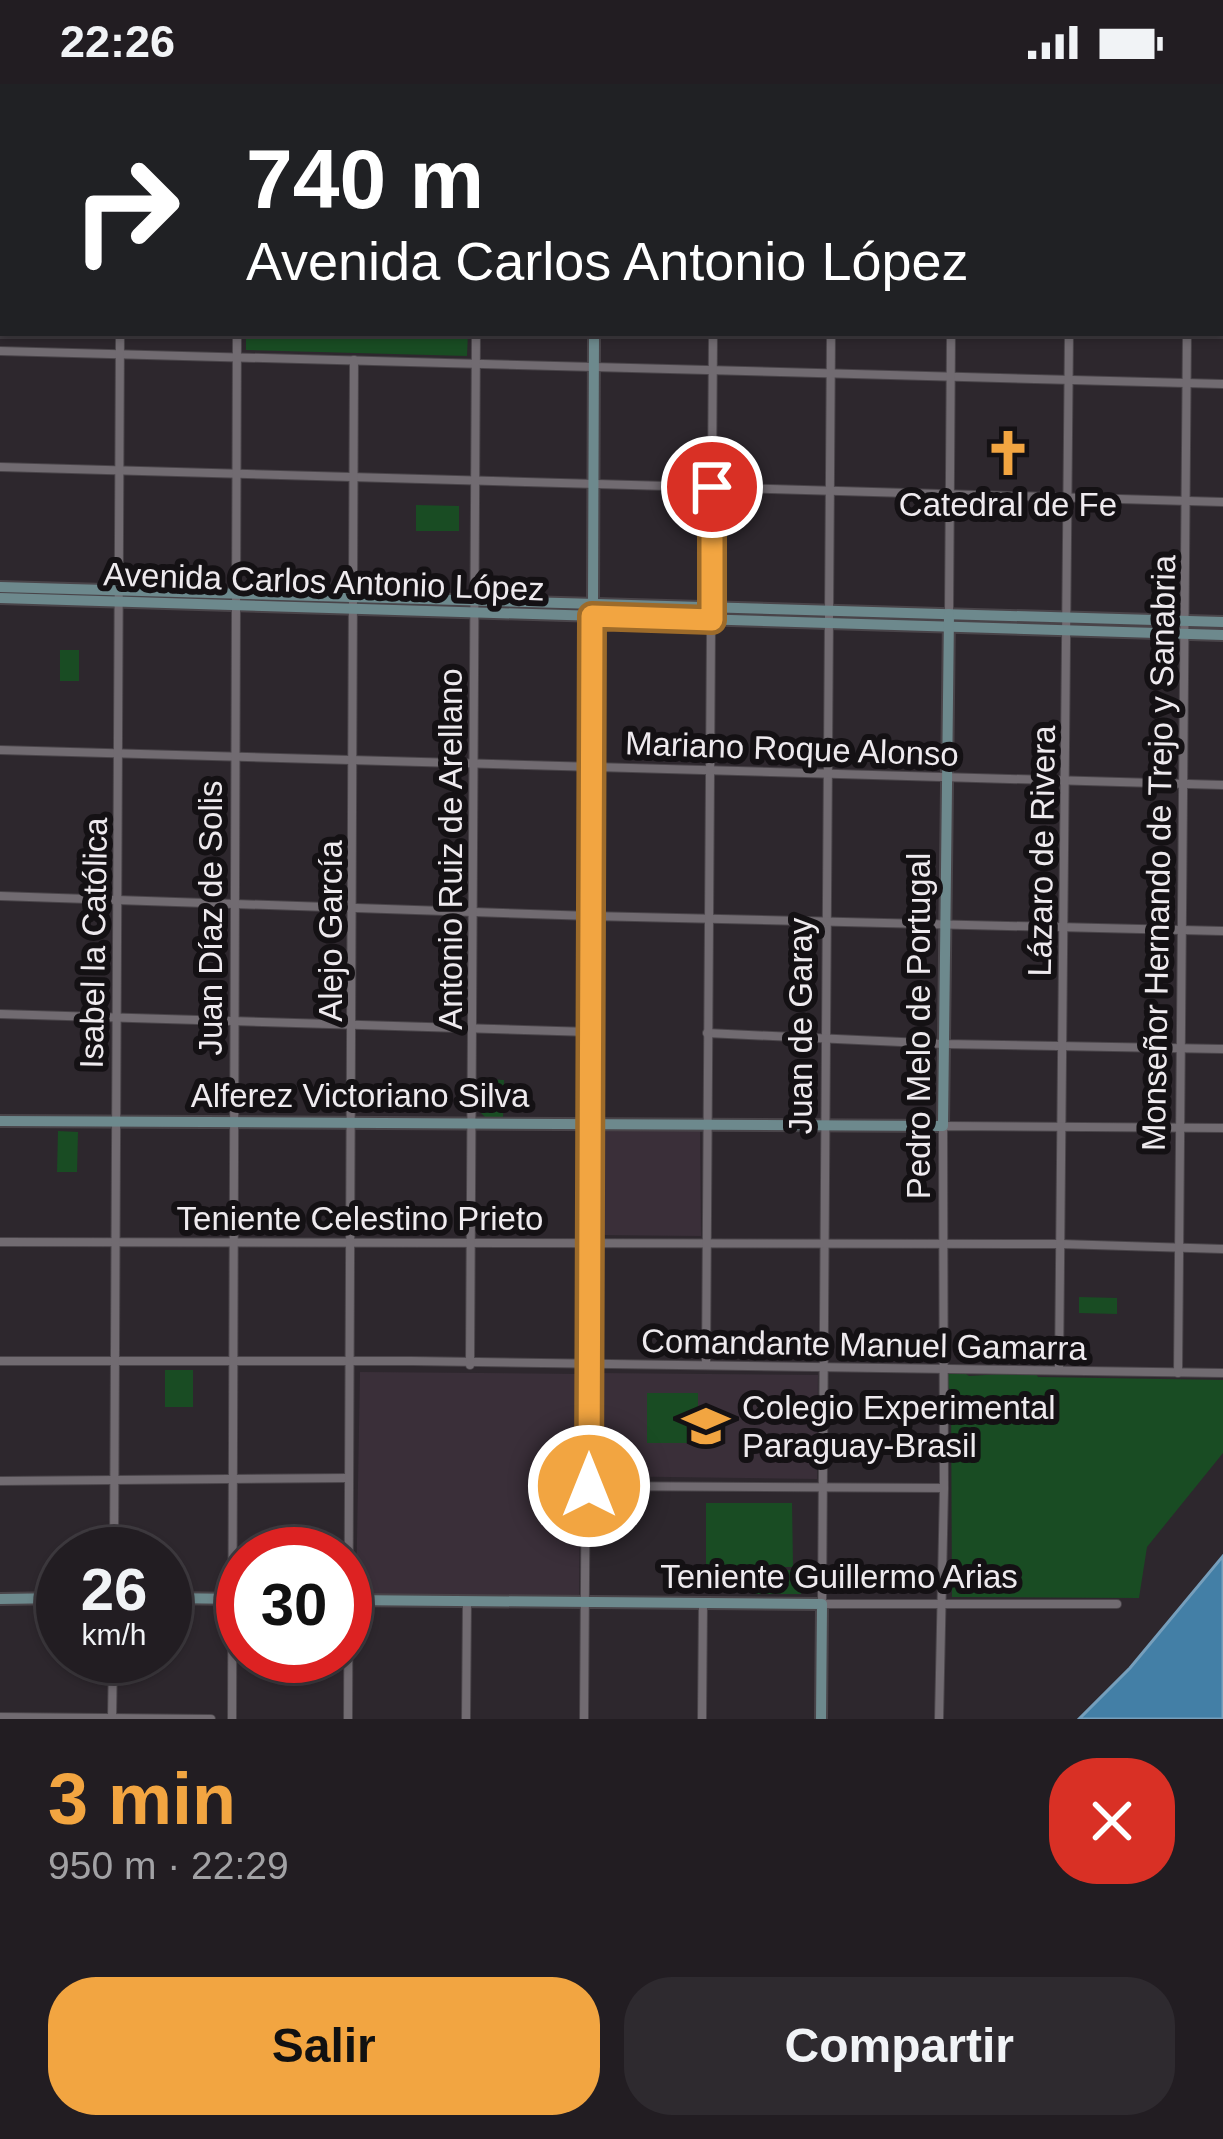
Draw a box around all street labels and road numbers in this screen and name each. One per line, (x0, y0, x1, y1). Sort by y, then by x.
street label: Monseñor Hernando de Trejo y Sanabria (1135, 554, 1182, 1151)
street label: Avenida Carlos Antonio López (103, 555, 545, 608)
street label: Antonio Ruiz de Arellano (432, 668, 469, 1030)
street label: Mariano Roque Alonso (624, 724, 959, 773)
street label: Lázaro de Rivera (1021, 724, 1062, 977)
street label: Juan Díaz de Solis (192, 780, 229, 1056)
street label: Isabel la Católica (73, 816, 114, 1069)
street label: Alejo García (312, 840, 349, 1022)
street label: Pedro Melo de Portugal (900, 853, 937, 1199)
street label: Juan de Garay (782, 917, 819, 1134)
street label: Alferez Victoriano Silva (191, 1077, 530, 1114)
street label: Teniente Celestino Prieto (177, 1200, 543, 1237)
street label: Comandante Manuel Gamarra (641, 1322, 1088, 1367)
street label: Teniente Guillermo Arias (660, 1558, 1018, 1595)

